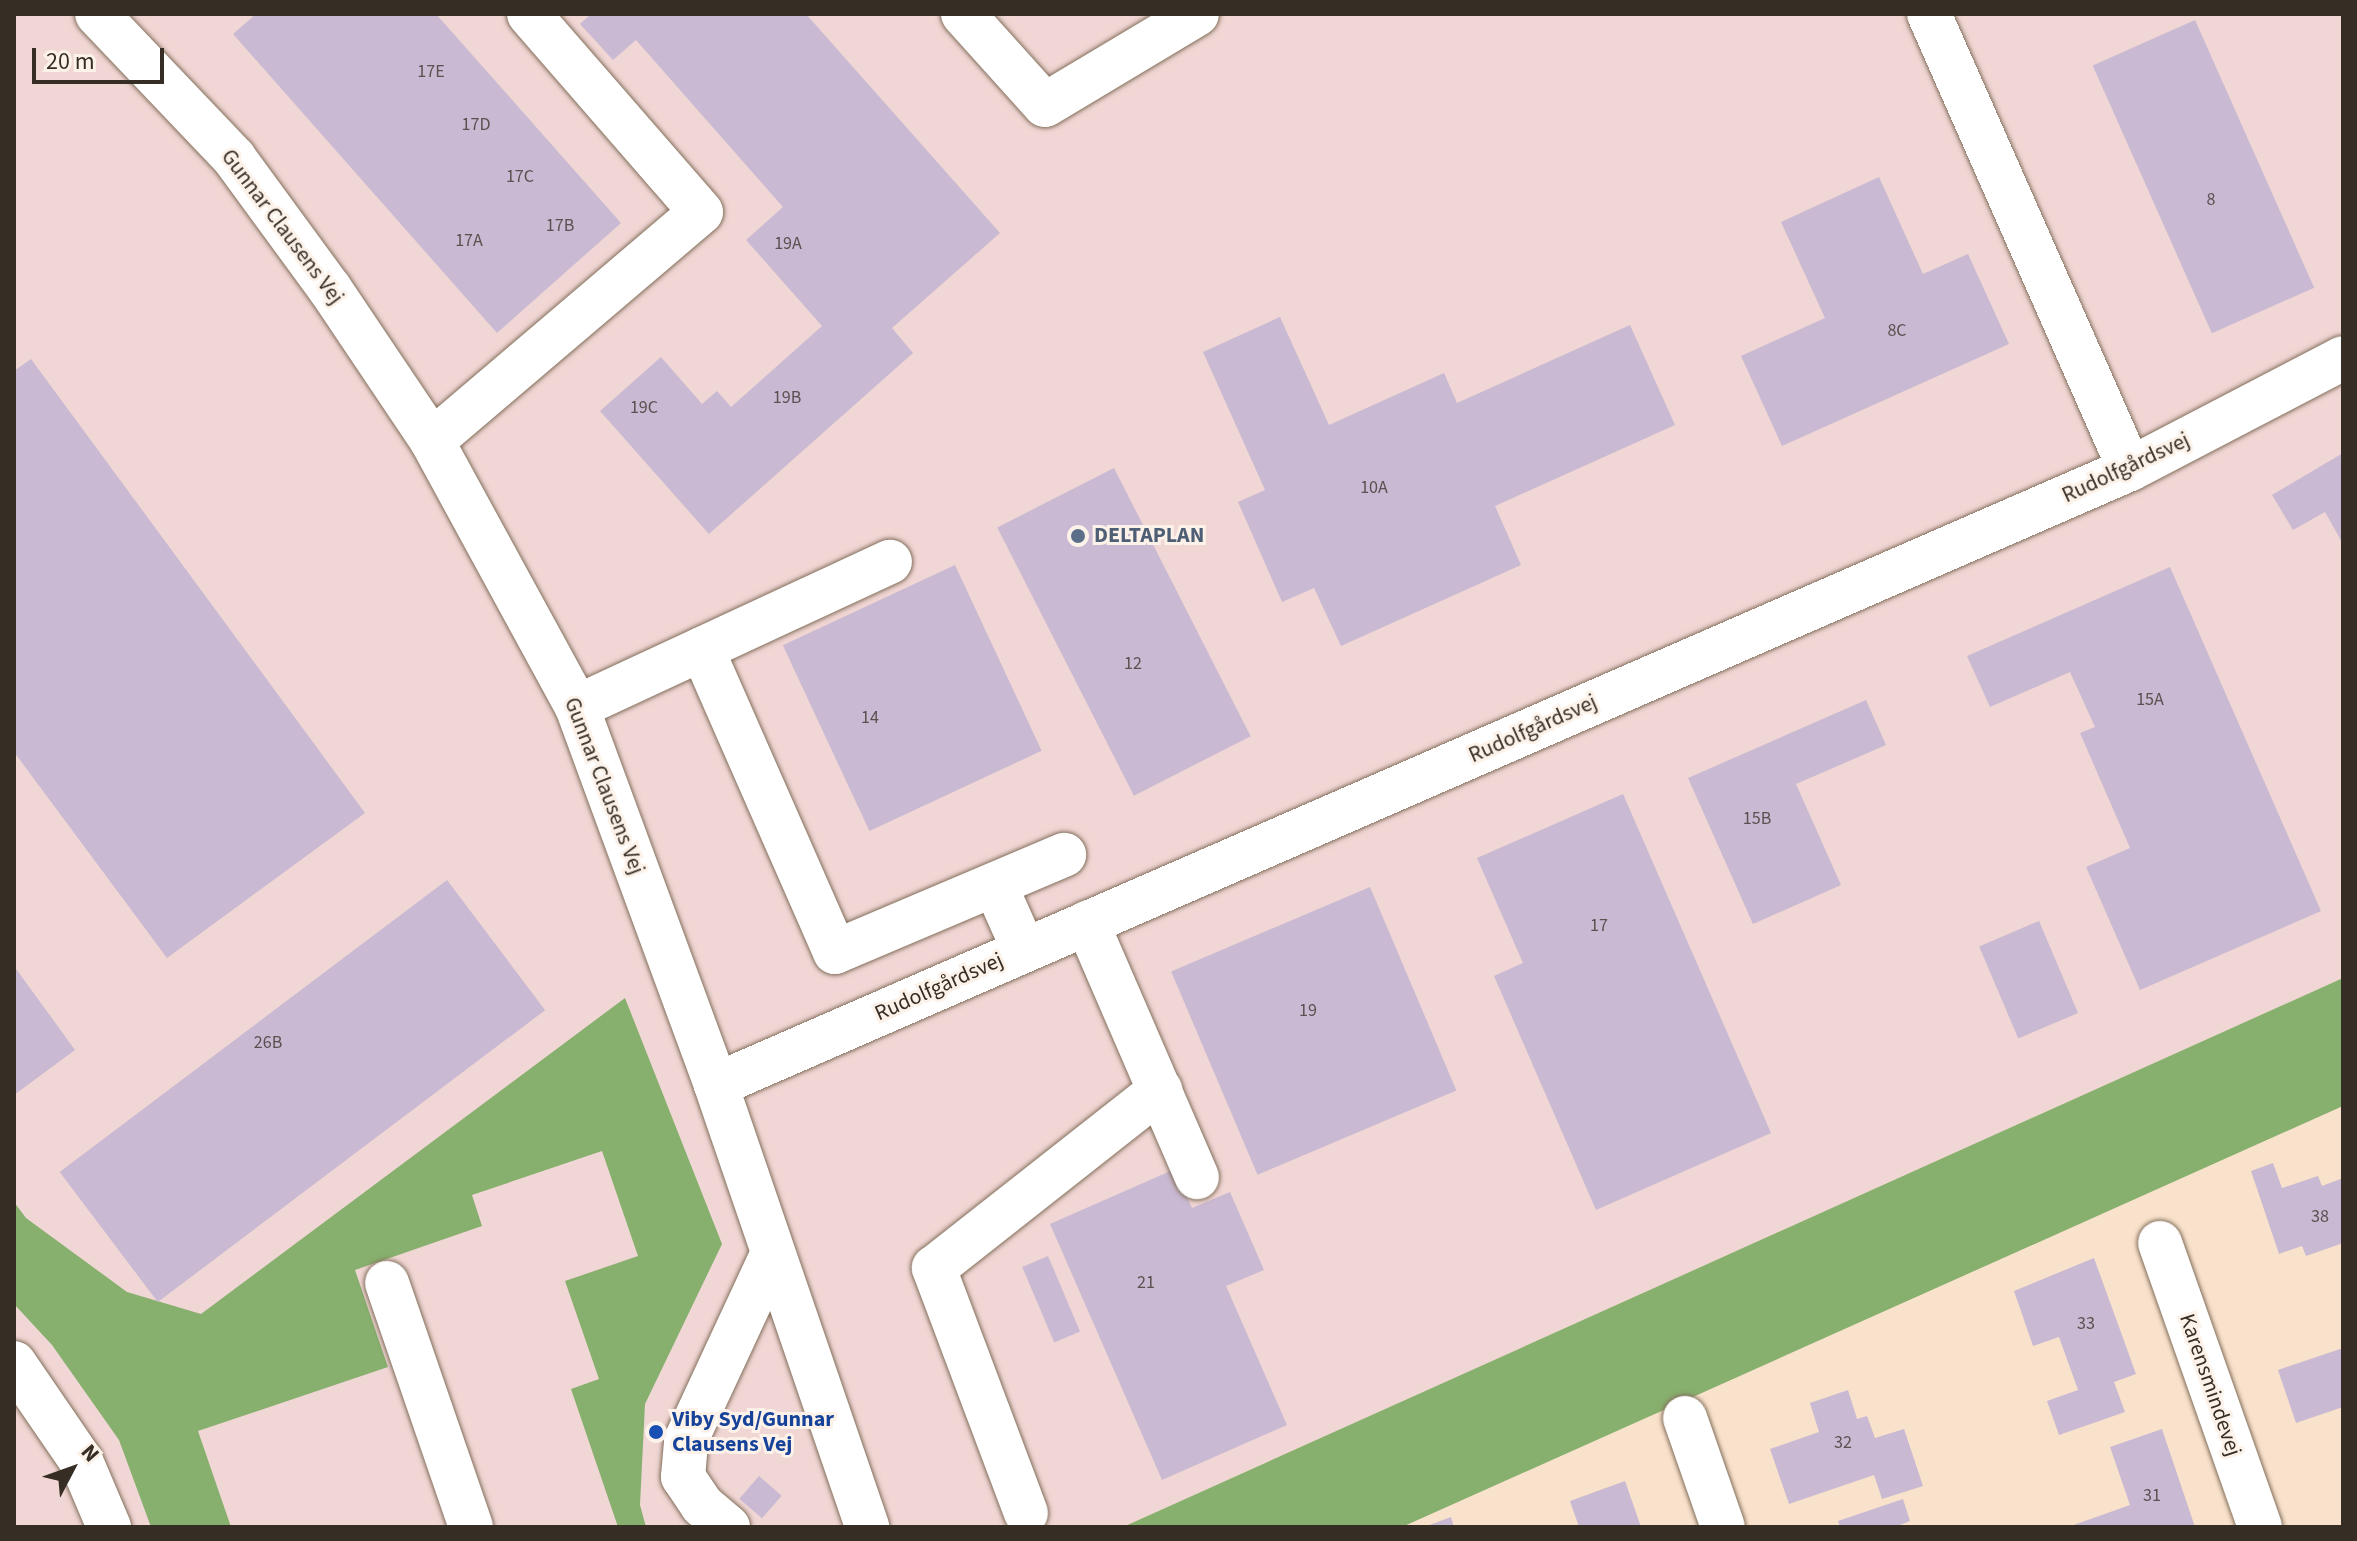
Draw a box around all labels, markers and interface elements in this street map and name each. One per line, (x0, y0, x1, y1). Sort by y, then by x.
scale bar (36, 32, 168, 82)
text: 20 m (46, 44, 95, 79)
house number: 17E (417, 61, 445, 83)
house number: 17D (462, 114, 490, 136)
street label: Gunnar Clausens Vej (215, 144, 349, 310)
house number: 17C (506, 166, 534, 188)
house number: 8 (2207, 189, 2215, 211)
house number: 17B (546, 215, 574, 237)
house number: 17A (455, 230, 483, 252)
house number: 19A (774, 233, 802, 255)
house number: 8C (1887, 320, 1907, 342)
house number: 19B (773, 387, 801, 409)
house number: 19C (630, 397, 658, 419)
street label: Rudolfgårdsvej (2058, 427, 2194, 509)
house number: 10A (1360, 477, 1388, 499)
place label: DELTAPLAN (1094, 523, 1204, 549)
marker: DELTAPLAN (1069, 527, 1087, 545)
house number: 12 (1124, 653, 1142, 675)
street label: Rudolfgårdsvej (1465, 689, 1601, 769)
house number: 15A (2136, 689, 2164, 711)
street label: Gunnar Clausens Vej (558, 694, 650, 878)
house number: 14 (861, 707, 879, 729)
house number: 15B (1743, 808, 1771, 830)
house number: 17 (1590, 915, 1608, 937)
street label: Rudolfgårdsvej (871, 947, 1007, 1027)
house number: 19 (1299, 1000, 1317, 1022)
house number: 26B (254, 1032, 282, 1054)
house number: 38 (2311, 1206, 2329, 1228)
house number: 21 (1137, 1272, 1155, 1294)
street label: Karensmindevej (2173, 1310, 2247, 1460)
house number: 33 (2077, 1313, 2095, 1335)
place label: Viby Syd/Gunnar Clausens Vej (672, 1406, 834, 1458)
marker: Viby Syd/Gunnar Clausens Vej (647, 1423, 665, 1441)
north arrow (32, 1429, 112, 1509)
house number: 32 (1834, 1432, 1852, 1454)
text: N (73, 1437, 107, 1469)
house number: 31 (2143, 1485, 2161, 1507)

